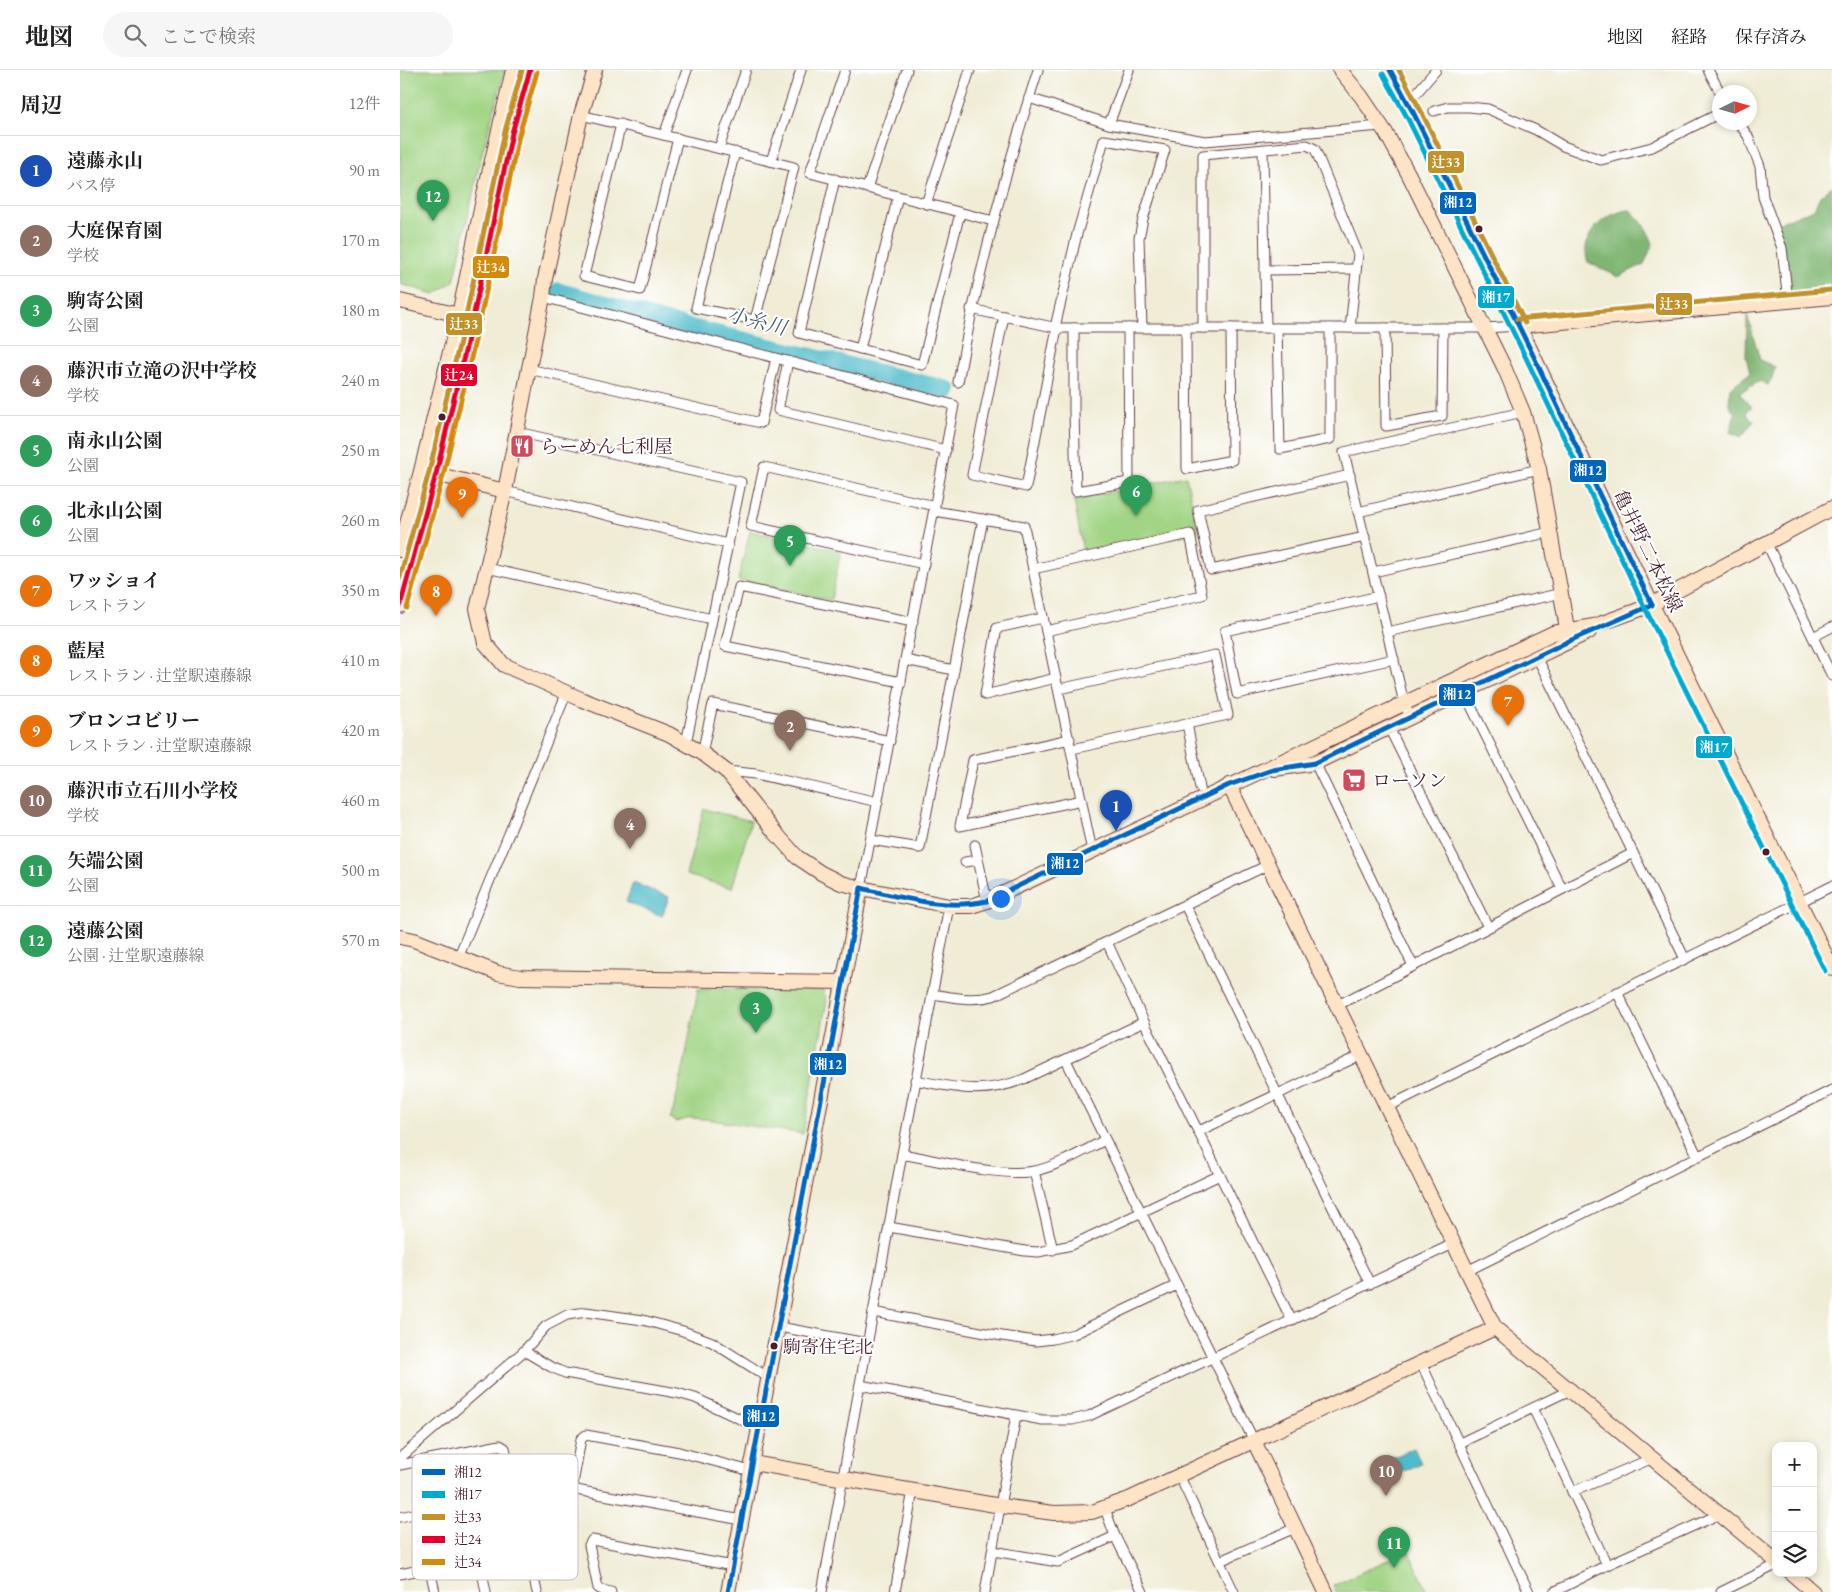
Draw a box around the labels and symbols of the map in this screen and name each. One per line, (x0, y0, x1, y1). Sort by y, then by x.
north arrow (1712, 85, 1757, 130)
line badge: 辻33 (1427, 150, 1465, 174)
text: 辻33 (1432, 153, 1460, 171)
pin: 12 (417, 180, 449, 221)
line badge: 湘12 (1439, 191, 1477, 215)
text: 湘12 (1444, 193, 1473, 211)
unlabelled marker (1474, 224, 1484, 234)
line badge: 辻34 (472, 255, 510, 279)
text: 辻34 (477, 258, 506, 276)
line badge: 湘17 (1477, 285, 1515, 309)
text: 湘17 (1482, 288, 1511, 306)
line badge: 辻33 (1655, 292, 1693, 316)
text: 辻33 (1660, 295, 1688, 313)
water label: 小糸川 (725, 301, 791, 341)
line badge: 辻33 (445, 312, 483, 336)
text: 辻33 (450, 315, 478, 333)
line badge: 辻24 (440, 363, 478, 387)
text: 辻24 (445, 366, 474, 384)
unlabelled marker (437, 412, 447, 422)
restaurant icon: らーめん七利屋 (509, 433, 535, 459)
place label: らーめん七利屋 (540, 434, 673, 459)
line badge: 湘12 (1569, 459, 1607, 483)
text: 湘12 (1574, 461, 1603, 479)
pin: 6 (1120, 475, 1152, 516)
pin: 9 (446, 477, 478, 518)
street label: 亀井野二本松線 (1608, 486, 1688, 616)
pin: 5 (774, 525, 806, 566)
pin: 8 (420, 575, 452, 616)
line badge: 湘12 (1438, 683, 1476, 707)
text: 湘12 (1443, 685, 1472, 703)
pin: 7 (1492, 685, 1524, 726)
pin: 2 (774, 710, 806, 751)
line badge: 湘17 (1695, 735, 1733, 759)
text: 湘17 (1700, 738, 1729, 756)
supermarket icon: ローソン (1341, 767, 1367, 793)
place label: ローソン (1372, 768, 1447, 793)
pin: 1 (1100, 790, 1132, 831)
pin: 4 (614, 808, 646, 849)
unlabelled marker (1761, 847, 1771, 857)
line badge: 湘12 (1046, 852, 1084, 876)
text: 湘12 (1051, 854, 1080, 872)
your location (988, 886, 1014, 912)
pin: 3 (740, 992, 772, 1033)
line badge: 湘12 (809, 1052, 847, 1076)
text: 湘12 (814, 1055, 843, 1073)
place label: 駒寄住宅北 (783, 1335, 873, 1358)
marker: 駒寄住宅北 (769, 1341, 779, 1351)
line badge: 湘12 (742, 1404, 780, 1428)
text: 湘12 (747, 1407, 776, 1425)
legend (412, 1454, 578, 1580)
pin: 10 (1370, 1455, 1402, 1496)
text: 湘12 (454, 1463, 482, 1481)
text: 湘17 (454, 1485, 482, 1503)
text: 辻33 (454, 1508, 482, 1526)
pin: 11 (1378, 1527, 1410, 1568)
text: 辻24 (454, 1530, 482, 1548)
text: 辻34 (454, 1553, 482, 1571)

